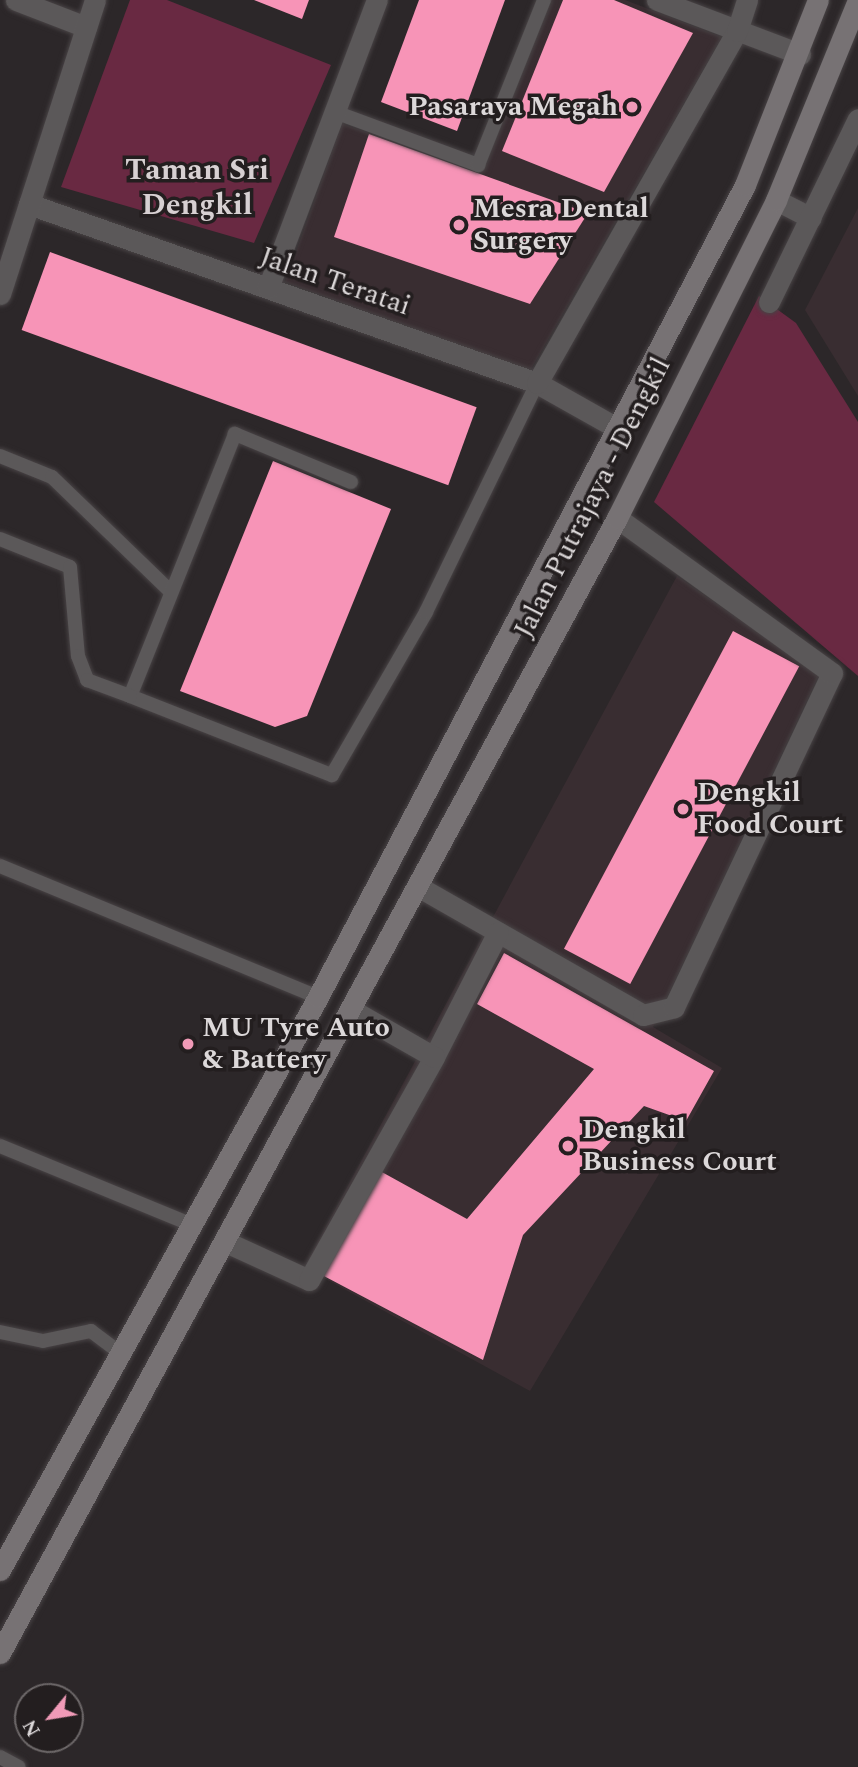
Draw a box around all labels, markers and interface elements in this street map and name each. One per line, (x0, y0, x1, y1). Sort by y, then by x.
place label: Pasaraya Megah (409, 90, 618, 124)
marker: Pasaraya Megah (624, 99, 640, 115)
district label: Taman Sri Dengkil (125, 152, 269, 222)
place label: Mesra Dental Surgery (473, 192, 649, 258)
marker: Mesra Dental Surgery (451, 217, 467, 233)
street label: Jalan Teratai (255, 241, 415, 323)
street label: Jalan Putrajaya - Dengkil (508, 352, 678, 644)
place label: Dengkil Food Court (697, 776, 843, 842)
marker: Dengkil Food Court (675, 801, 691, 817)
place label: MU Tyre Auto & Battery (202, 1011, 390, 1077)
marker: MU Tyre Auto & Battery (180, 1036, 196, 1052)
place label: Dengkil Business Court (582, 1113, 777, 1179)
marker: Dengkil Business Court (560, 1138, 576, 1154)
north arrow (14, 1683, 84, 1753)
text: N (16, 1714, 49, 1742)

